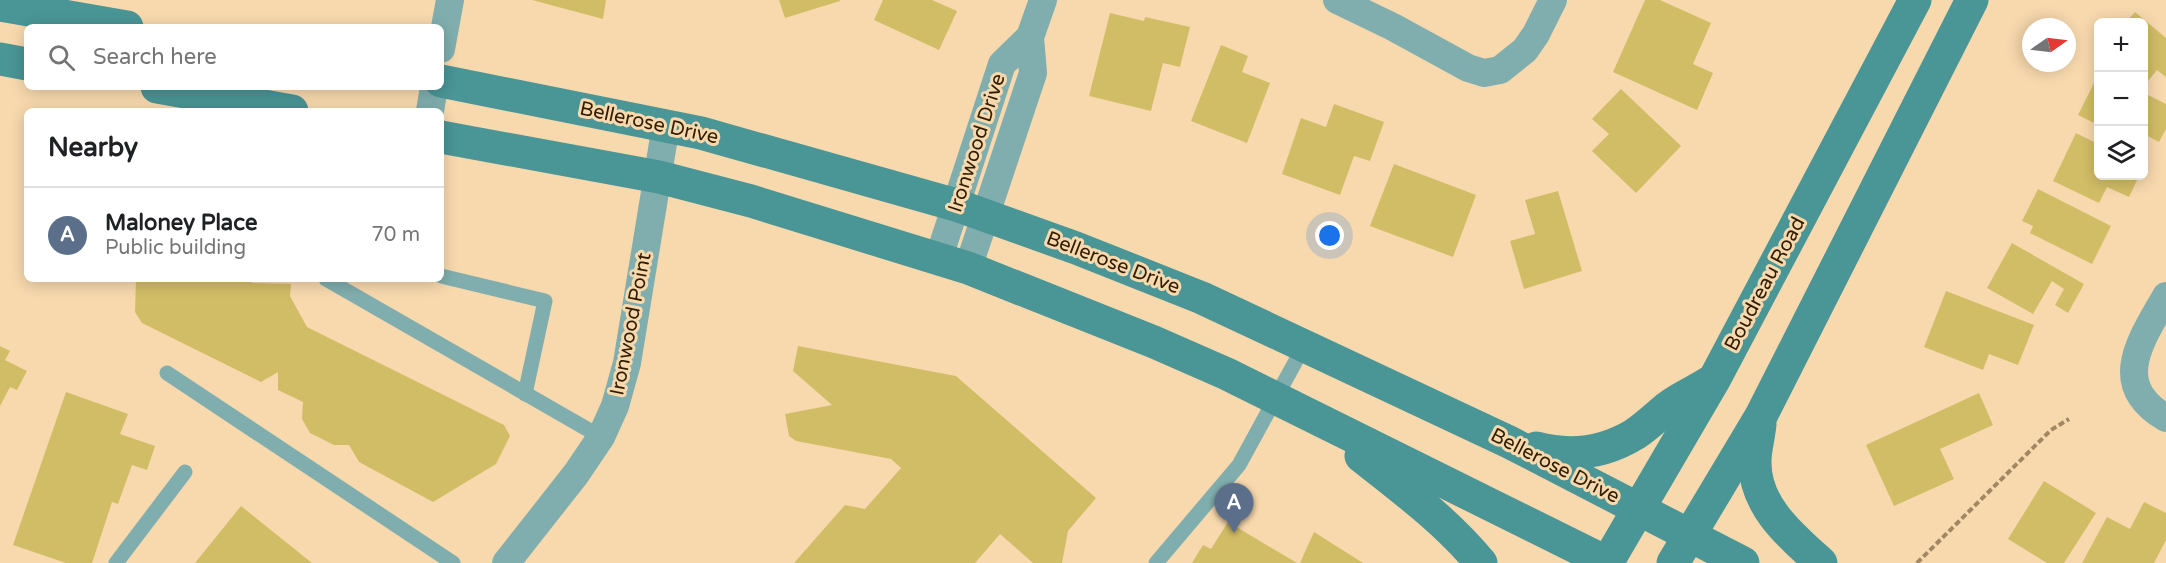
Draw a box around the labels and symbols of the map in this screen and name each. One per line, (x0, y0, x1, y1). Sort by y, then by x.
north arrow (2022, 18, 2076, 72)
street label: Ironwood Drive (943, 71, 1011, 215)
street label: Bellerose Drive (577, 97, 721, 149)
street label: Boudreau Road (1720, 213, 1810, 355)
your location (1315, 221, 1344, 250)
street label: Bellerose Drive (1043, 226, 1183, 300)
street label: Ironwood Point (605, 250, 657, 397)
street label: Bellerose Drive (1487, 423, 1623, 509)
pin: A (1214, 484, 1254, 533)

